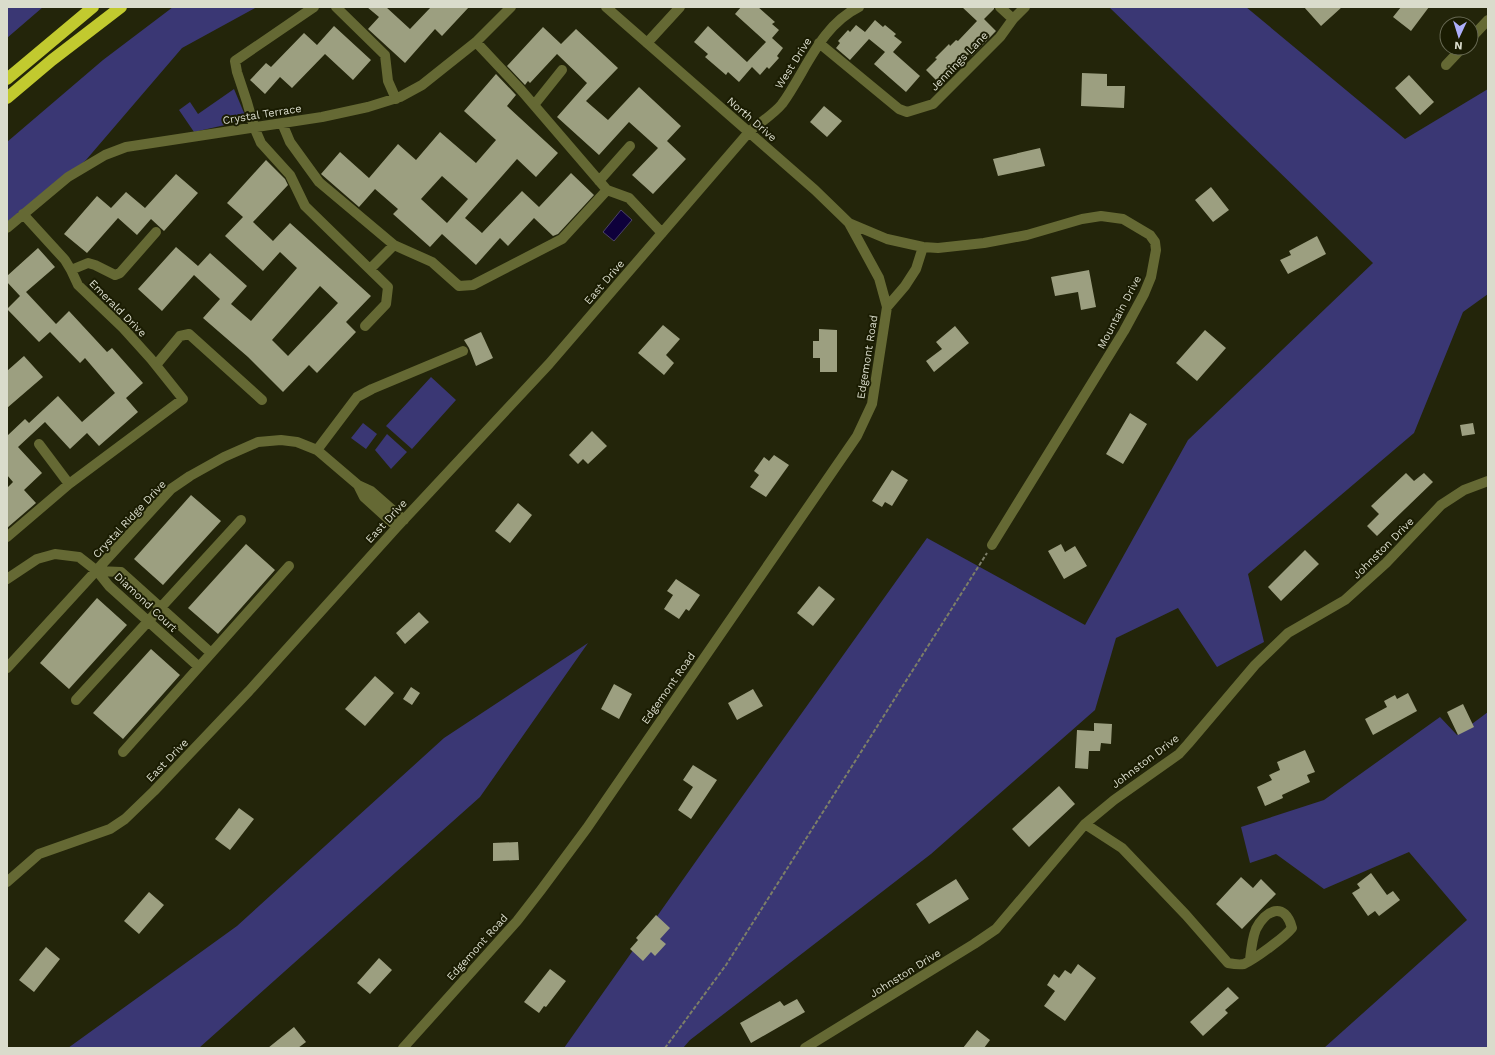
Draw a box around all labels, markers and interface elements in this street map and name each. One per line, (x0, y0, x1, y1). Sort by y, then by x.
north arrow (1439, 16, 1479, 56)
street label: Jennings Lane (928, 29, 991, 94)
street label: West Drive (773, 35, 814, 91)
text: N (1454, 39, 1463, 52)
street label: North Drive (724, 94, 779, 144)
street label: Crystal Terrace (222, 102, 303, 127)
street label: East Drive (582, 257, 627, 307)
street label: Mountain Drive (1095, 273, 1144, 351)
street label: Emerald Drive (86, 277, 149, 340)
street label: Edgemont Road (854, 314, 881, 400)
street label: Crystal Ridge Drive (90, 478, 169, 561)
street label: East Drive (363, 497, 410, 546)
street label: Johnston Drive (1350, 515, 1417, 582)
street label: Diamond Court (112, 570, 180, 635)
street label: Edgemont Road (639, 650, 698, 727)
street label: Johnston Drive (1109, 732, 1182, 791)
street label: East Drive (144, 736, 191, 785)
street label: Edgemont Road (444, 911, 511, 983)
street label: Johnston Drive (867, 946, 943, 1000)

